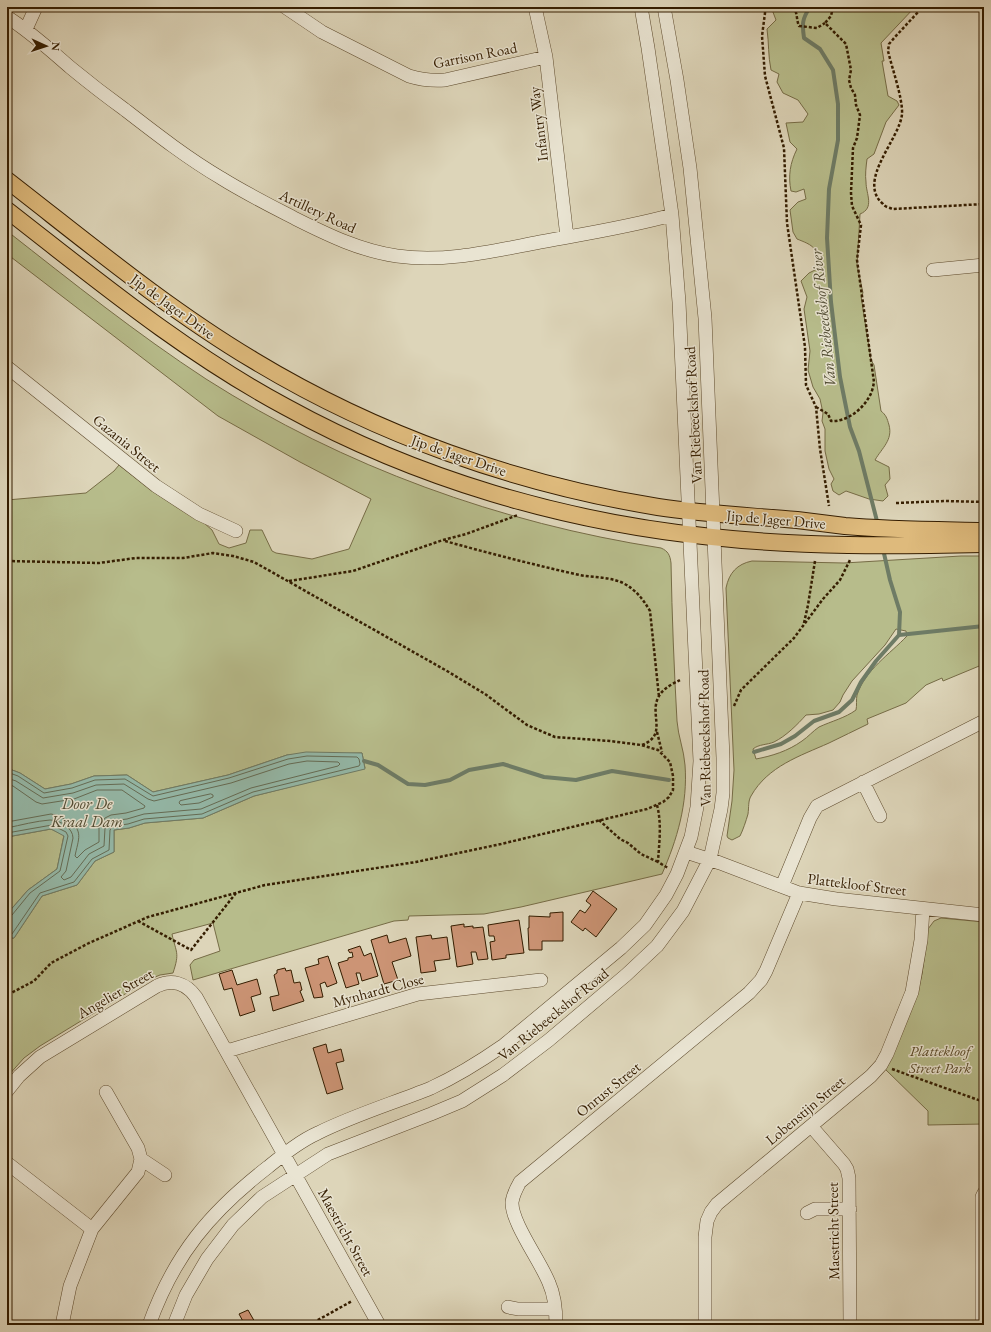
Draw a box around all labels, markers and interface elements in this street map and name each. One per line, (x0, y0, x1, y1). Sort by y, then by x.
north arrow (26, 26, 66, 66)
street label: Garrison Road (431, 37, 519, 72)
text: N (49, 42, 63, 51)
street label: Infantry Way (524, 85, 552, 163)
street label: Artillery Road (276, 184, 360, 237)
water label: Van Riebeeckshof River (805, 247, 841, 388)
street label: Jip de Jager Drive (126, 268, 219, 343)
street label: Van Riebeeckshof Road (680, 346, 706, 484)
street label: Gazania Street (89, 410, 165, 476)
street label: Jip de Jager Drive (407, 429, 509, 480)
street label: Jip de Jager Drive (724, 505, 827, 533)
street label: Van Riebeeckshof Road (693, 669, 715, 807)
water label: Door De Kraal Dam (50, 793, 123, 832)
street label: Plattekloof Street (807, 869, 908, 900)
street label: Angelier Street (73, 963, 157, 1023)
street label: Van Riebeeckshof Road (494, 963, 613, 1065)
street label: Mynhardt Close (330, 969, 426, 1011)
park label: Plattekloof Street Park (908, 1041, 974, 1077)
street label: Onrust Street (572, 1057, 644, 1121)
street label: Lobenstijn Street (761, 1071, 849, 1149)
street label: Maestricht Street (823, 1182, 843, 1280)
street label: Maestricht Street (314, 1185, 378, 1280)

